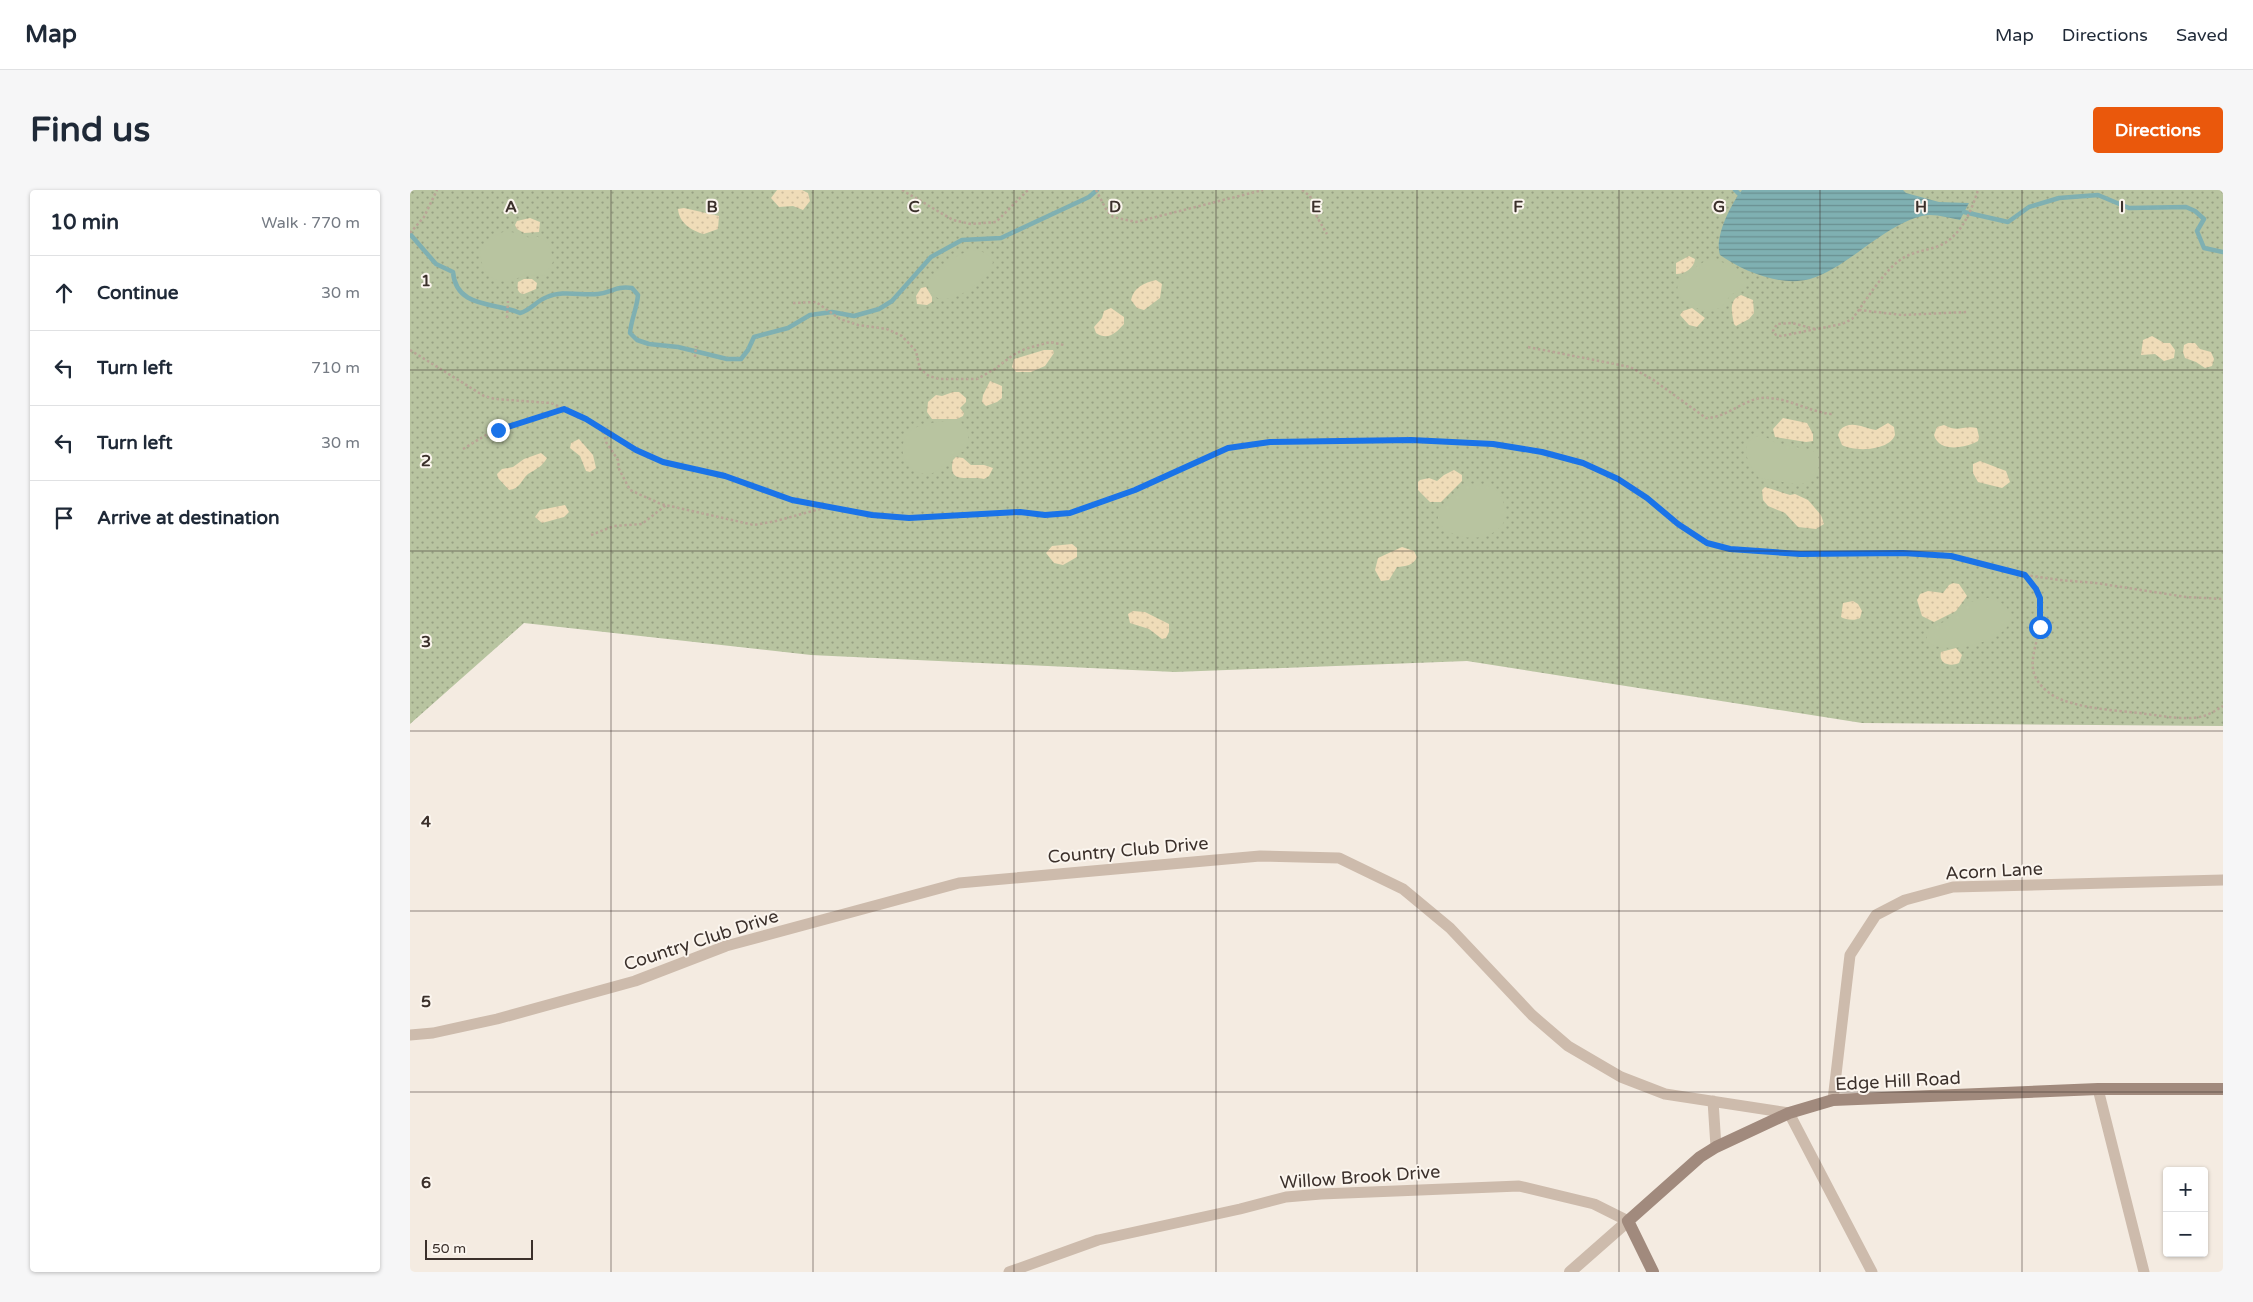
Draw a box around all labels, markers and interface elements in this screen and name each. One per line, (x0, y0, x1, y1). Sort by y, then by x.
text: Map (25, 20, 77, 49)
text: Map (1995, 24, 2034, 46)
text: Directions (2062, 24, 2148, 46)
text: Saved (2176, 24, 2228, 46)
button: Directions (2093, 107, 2223, 153)
text: Find us (30, 109, 150, 151)
text: A (505, 197, 517, 217)
text: B (706, 197, 718, 217)
text: C (908, 197, 920, 217)
text: D (1109, 197, 1121, 217)
text: E (1311, 197, 1321, 217)
text: F (1513, 197, 1523, 217)
text: G (1713, 197, 1725, 217)
text: H (1915, 197, 1927, 217)
text: I (2120, 197, 2124, 217)
text: 10 min (50, 210, 119, 235)
text: Walk · 770 m (261, 213, 360, 233)
text: 1 (421, 271, 431, 291)
icon: ahead (50, 279, 78, 307)
text: Continue (97, 282, 179, 304)
text: 30 m (321, 283, 360, 303)
icon: left (50, 354, 78, 382)
text: Turn left (97, 357, 173, 379)
text: 710 m (311, 358, 360, 378)
route end (487, 419, 510, 442)
icon: left (50, 429, 78, 457)
text: Turn left (97, 432, 173, 454)
text: 30 m (321, 433, 360, 453)
text: 2 (421, 451, 431, 471)
icon: arrive (50, 504, 78, 532)
text: Arrive at destination (97, 507, 280, 529)
route start (2029, 616, 2052, 639)
text: 3 (421, 632, 431, 652)
text: 4 (421, 812, 431, 832)
street label: Country Club Drive (1047, 832, 1209, 868)
street label: Acorn Lane (1945, 857, 2043, 885)
street label: Country Club Drive (621, 905, 781, 975)
text: 5 (421, 992, 431, 1012)
street label: Edge Hill Road (1835, 1067, 1961, 1095)
street label: Willow Brook Drive (1279, 1160, 1441, 1194)
map controls (2163, 1167, 2208, 1257)
button: + (2163, 1167, 2208, 1212)
text: 6 (421, 1173, 431, 1193)
button: − (2163, 1212, 2208, 1257)
scale bar (425, 1237, 532, 1260)
text: 50 m (432, 1240, 466, 1257)

